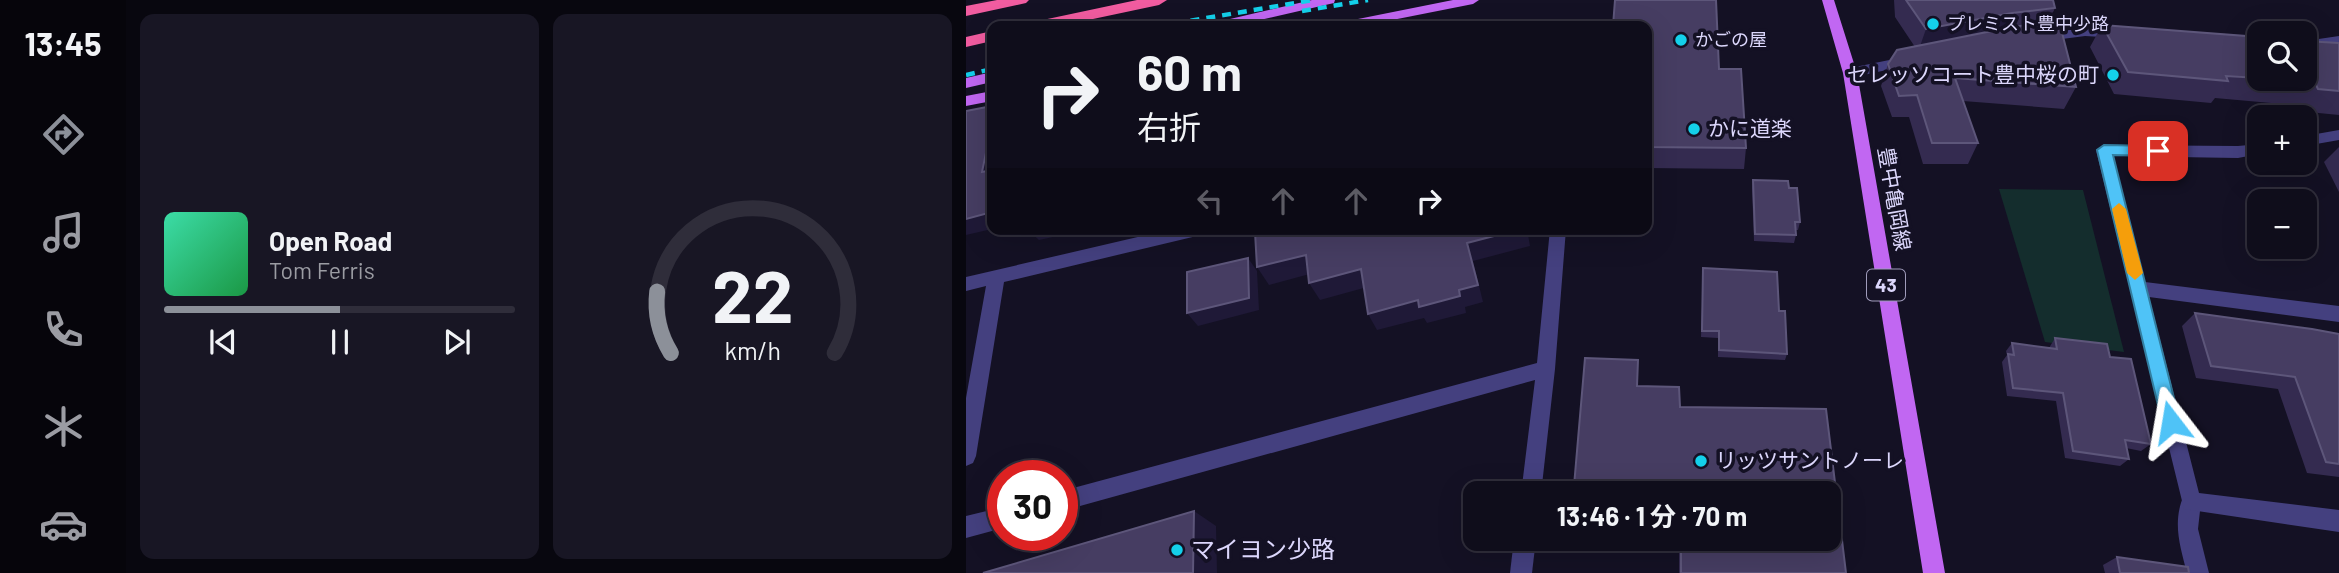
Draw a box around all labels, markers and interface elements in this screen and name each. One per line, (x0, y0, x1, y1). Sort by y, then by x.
place label: プレミスト豊中少路 (1947, 12, 2109, 34)
marker: プレミスト豊中少路 (1925, 16, 1941, 32)
map controls (2247, 21, 2317, 259)
button: search (2247, 21, 2317, 91)
text: 13:45 (25, 24, 101, 62)
place label: かごの屋 (1695, 28, 1767, 50)
marker: かごの屋 (1673, 32, 1689, 48)
text: 60 m (1137, 42, 1242, 101)
icon: right (1022, 49, 1113, 140)
place label: セレッソコート豊中桜の町 (1847, 61, 2099, 86)
marker: セレッソコート豊中桜の町 (2105, 67, 2121, 83)
button: + (2247, 105, 2317, 175)
text: 右折 (1137, 107, 1201, 145)
icon: directions (39, 110, 88, 159)
place label: かに道楽 (1708, 115, 1792, 140)
marker: かに道楽 (1686, 121, 1702, 137)
pin (2128, 121, 2188, 181)
icon: arrive (2139, 132, 2177, 170)
street label: 豊中亀岡線 (1874, 145, 1917, 253)
icon: left (1191, 182, 1229, 220)
icon: ahead (1264, 182, 1302, 220)
icon: ahead (1337, 182, 1375, 220)
icon: right (1410, 182, 1448, 220)
button: − (2247, 189, 2317, 259)
icon: music (39, 208, 88, 257)
text: Open Road (269, 225, 392, 256)
text: 22 (712, 250, 793, 338)
text: Tom Ferris (269, 256, 375, 284)
road number: 43 (1867, 270, 1905, 300)
icon: phone (39, 305, 88, 354)
icon: previous (204, 323, 242, 361)
icon: pause (321, 323, 359, 361)
icon: next (438, 323, 476, 361)
text: km/h (724, 334, 781, 364)
position arrow (2134, 385, 2208, 459)
icon: climate (39, 402, 88, 451)
place label: リッツサントノーレ (1715, 447, 1904, 472)
marker: リッツサントノーレ (1693, 453, 1709, 469)
speed limit sign: 30 (987, 460, 1078, 551)
icon: car (39, 500, 88, 549)
text: 13:46 · 1 分 · 70 m (1557, 500, 1747, 531)
place label: マイヨン少路 (1191, 534, 1335, 563)
marker: マイヨン少路 (1169, 542, 1185, 558)

